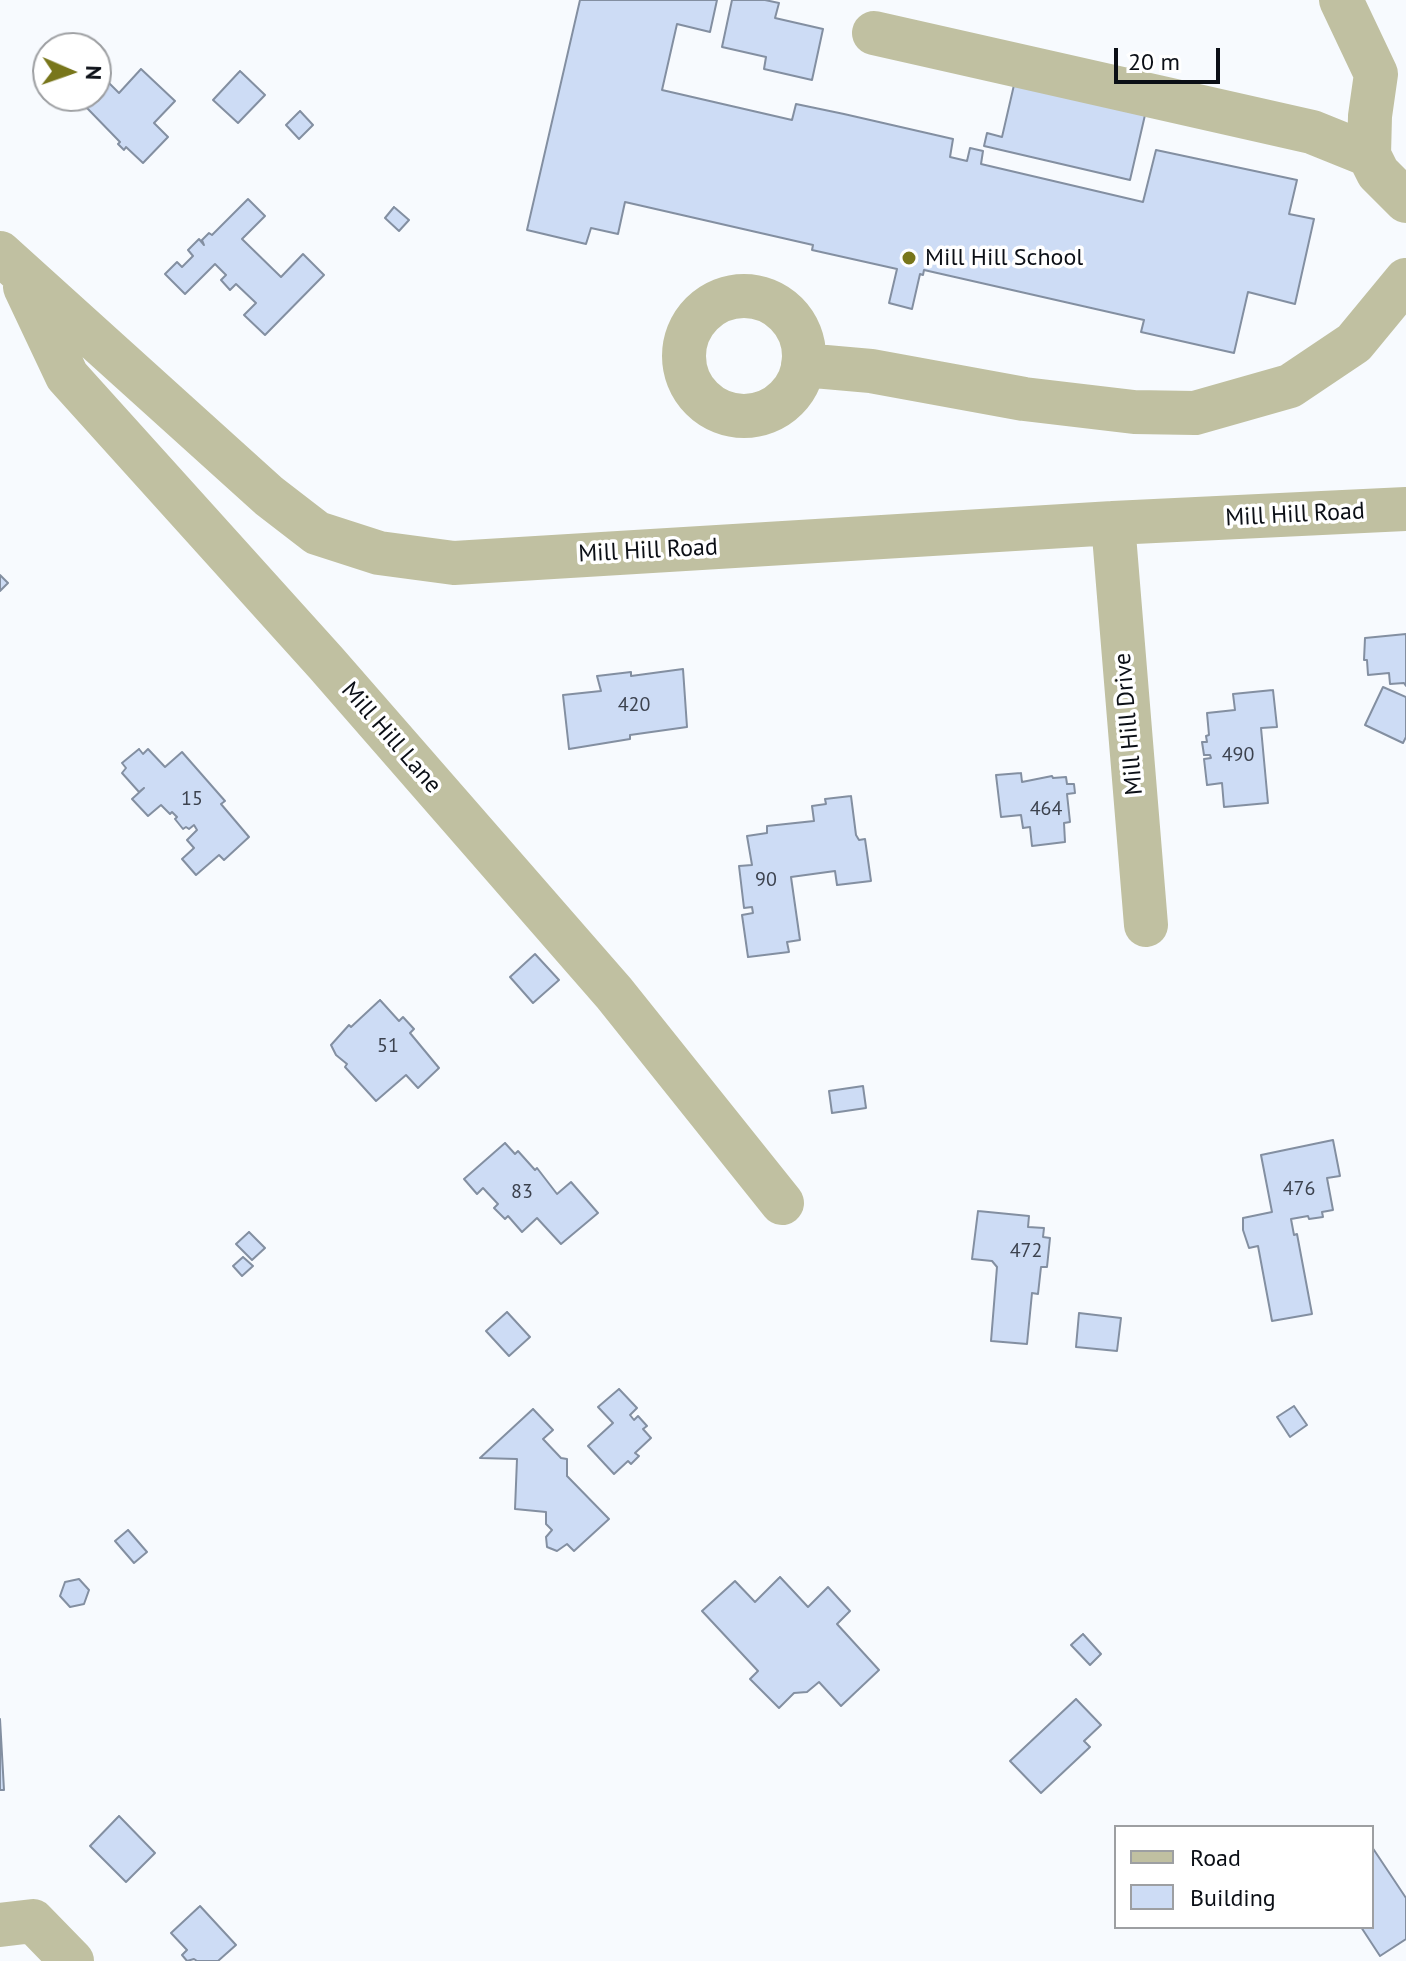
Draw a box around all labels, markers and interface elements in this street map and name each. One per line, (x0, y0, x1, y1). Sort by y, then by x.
north arrow (32, 32, 112, 112)
scale bar (1118, 32, 1224, 82)
text: 20 m (1128, 46, 1180, 77)
text: N (80, 65, 108, 80)
place label: Mill Hill School (925, 244, 1083, 272)
marker: Mill Hill School (900, 249, 918, 267)
street label: Mill Hill Road (1225, 497, 1365, 533)
street label: Mill Hill Road (578, 533, 718, 569)
street label: Mill Hill Drive (1108, 652, 1150, 796)
street label: Mill Hill Lane (335, 676, 447, 800)
house number: 420 (618, 693, 650, 717)
house number: 490 (1222, 743, 1254, 767)
house number: 15 (181, 787, 203, 811)
house number: 464 (1030, 797, 1062, 821)
house number: 90 (755, 868, 777, 892)
house number: 51 (377, 1034, 399, 1058)
house number: 476 (1283, 1177, 1315, 1201)
house number: 83 (511, 1180, 533, 1204)
house number: 472 (1010, 1239, 1042, 1263)
legend (1114, 1825, 1374, 1929)
text: Road (1190, 1842, 1241, 1873)
text: Building (1190, 1882, 1276, 1913)

